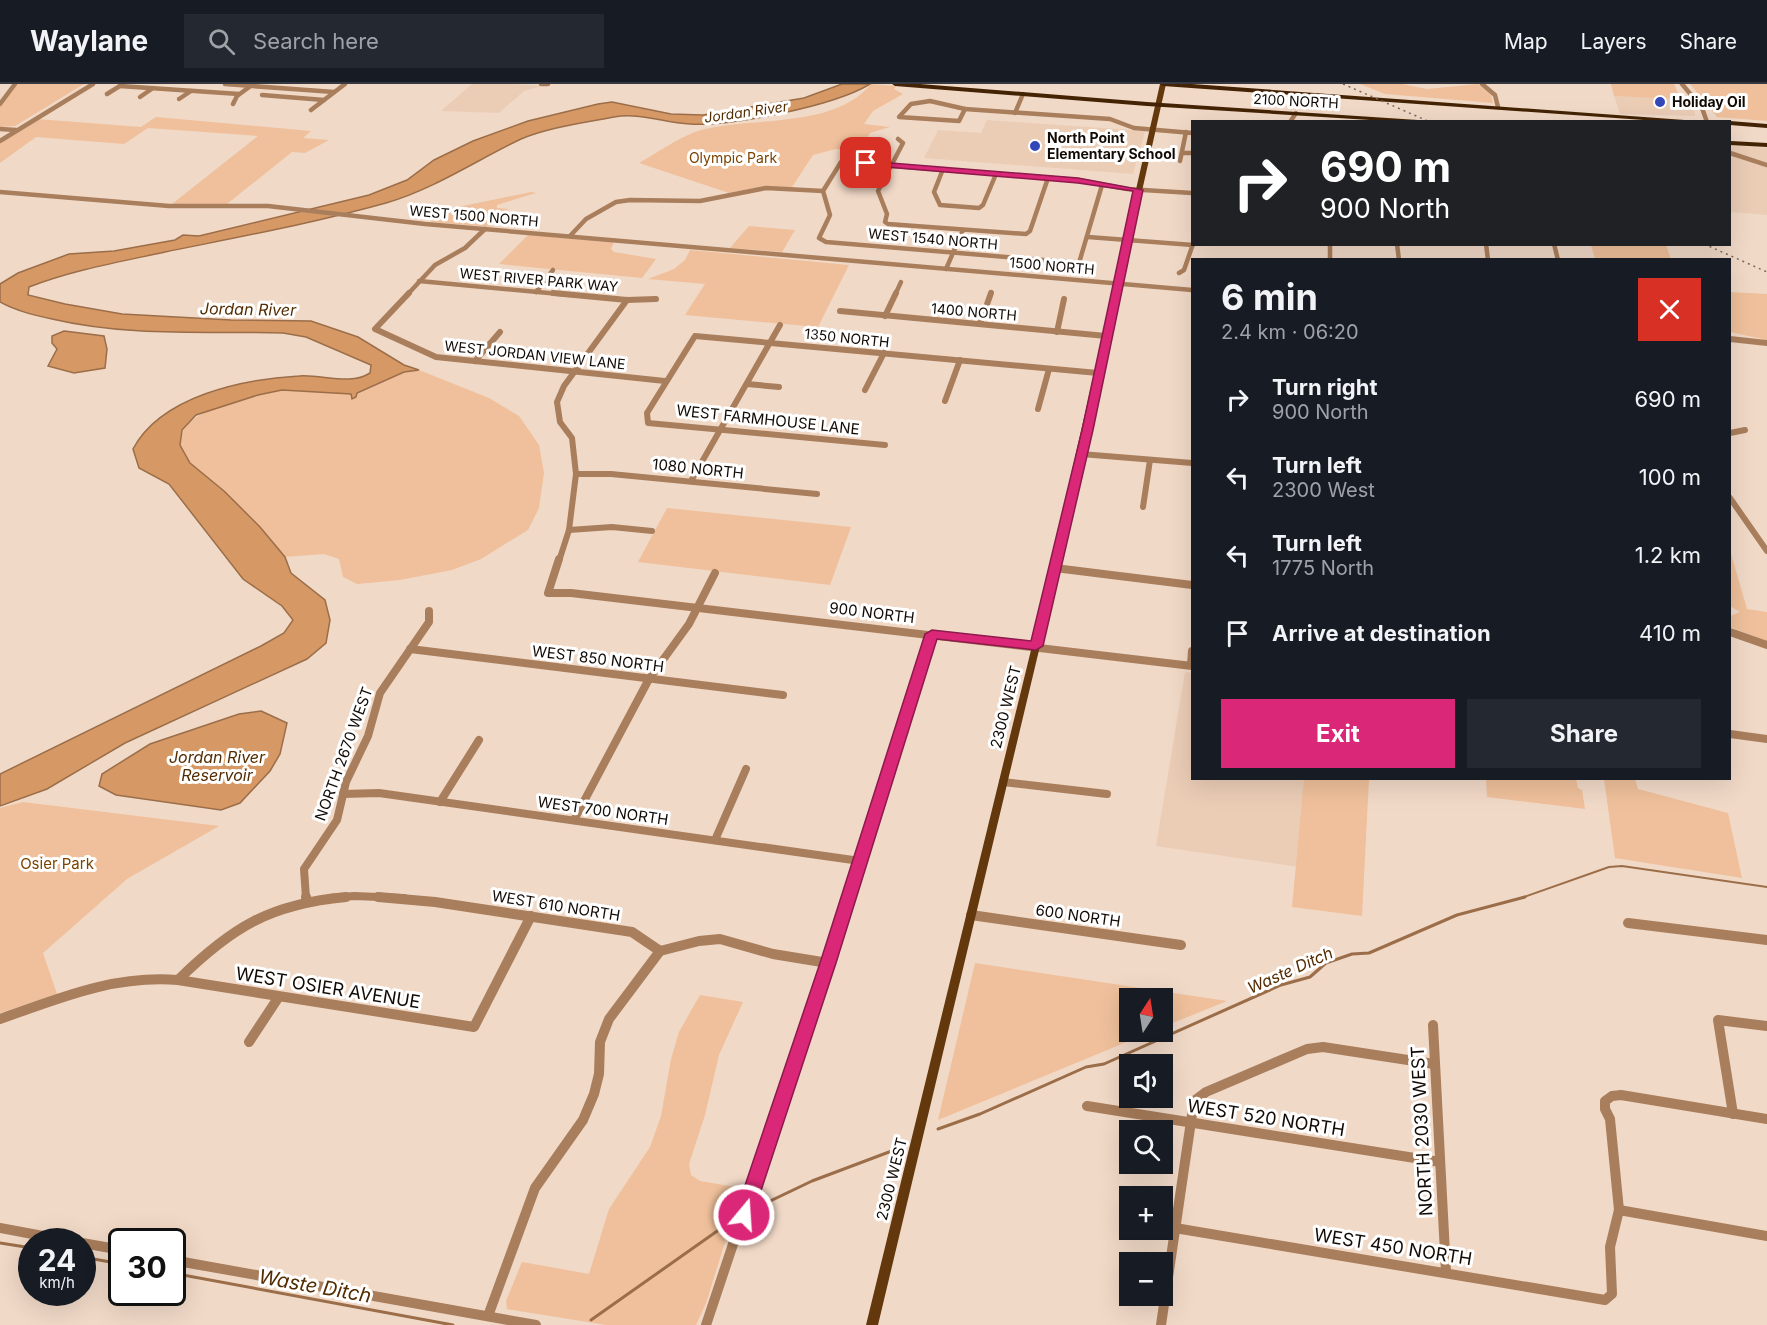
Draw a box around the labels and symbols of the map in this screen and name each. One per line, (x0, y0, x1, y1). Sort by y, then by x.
street label: 2100 NORTH (1253, 90, 1339, 111)
place label: Holiday Oil (1672, 93, 1745, 110)
marker: Holiday Oil (1653, 95, 1667, 109)
water label: Jordan River (703, 97, 789, 126)
place label: North Point Elementary School (1047, 129, 1176, 162)
pin (840, 137, 891, 188)
marker: North Point Elementary School (1028, 139, 1042, 153)
park label: Olympic Park (689, 149, 777, 166)
street label: WEST 1500 NORTH (409, 201, 539, 230)
street label: WEST 1540 NORTH (868, 224, 998, 253)
street label: 1500 NORTH (1009, 253, 1095, 278)
street label: WEST RIVER PARK WAY (459, 264, 619, 295)
water label: Jordan River (200, 298, 297, 320)
street label: 1400 NORTH (930, 299, 1018, 324)
street label: 1350 NORTH (804, 325, 890, 350)
street label: WEST JORDAN VIEW LANE (444, 337, 626, 372)
street label: WEST FARMHOUSE LANE (675, 400, 861, 439)
street label: 1080 NORTH (651, 454, 745, 483)
street label: 900 NORTH (828, 598, 916, 627)
street label: WEST 850 NORTH (531, 641, 665, 676)
street label: 2300 WEST (986, 664, 1025, 750)
street label: NORTH 2670 WEST (310, 684, 377, 823)
water label: Jordan River Reservoir (169, 747, 266, 785)
street label: WEST 700 NORTH (536, 792, 670, 829)
park label: Osier Park (20, 854, 95, 873)
street label: WEST 610 NORTH (491, 886, 622, 925)
street label: 600 NORTH (1034, 900, 1122, 931)
water label: Waste Ditch (1244, 942, 1336, 998)
street label: WEST OSIER AVENUE (234, 963, 422, 1012)
north arrow (1119, 988, 1173, 1042)
street label: NORTH 2030 WEST (1407, 1045, 1436, 1217)
street label: WEST 520 NORTH (1186, 1095, 1346, 1140)
street label: 2300 WEST (872, 1136, 911, 1222)
position arrow (712, 1183, 776, 1247)
street label: WEST 450 NORTH (1313, 1224, 1474, 1269)
speed limit sign: 30 (108, 1228, 186, 1306)
water label: Waste Ditch (257, 1264, 373, 1308)

